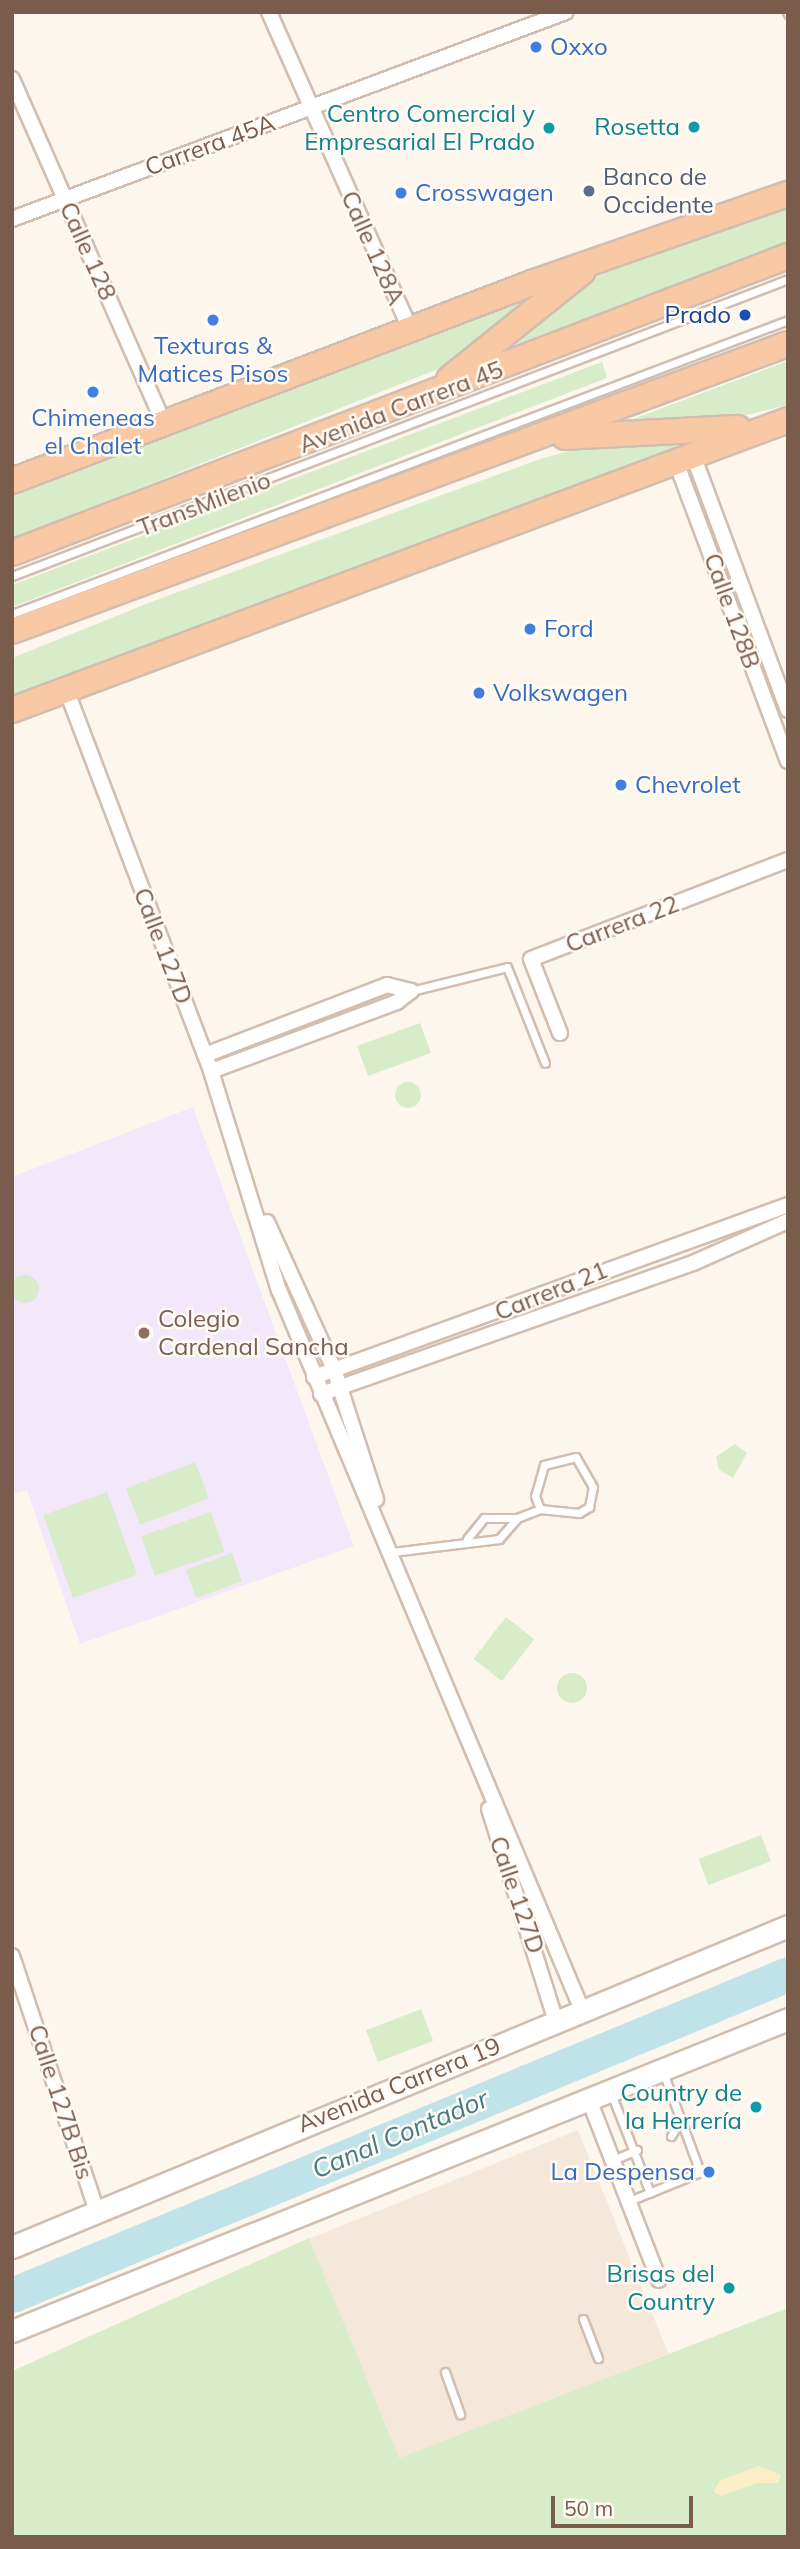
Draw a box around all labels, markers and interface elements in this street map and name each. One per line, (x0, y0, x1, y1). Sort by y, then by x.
place label: Oxxo (550, 33, 608, 61)
marker: Oxxo (528, 39, 544, 55)
place label: Centro Comercial y Empresarial El Prado (304, 100, 535, 156)
street label: Carrera 45A (141, 108, 279, 182)
place label: Rosetta (594, 113, 680, 141)
marker: Rosetta (686, 119, 702, 135)
marker: Centro Comercial y Empresarial El Prado (541, 120, 557, 136)
place label: Banco de Occidente (603, 163, 714, 219)
place label: Crosswagen (415, 179, 554, 207)
marker: Banco de Occidente (581, 183, 597, 199)
marker: Crosswagen (393, 185, 409, 201)
street label: Calle 128A (335, 186, 411, 310)
street label: Calle 128 (54, 197, 122, 305)
place label: Prado (665, 301, 731, 329)
marker: Prado (737, 307, 753, 323)
marker: Texturas & Matices Pisos (205, 312, 221, 328)
place label: Texturas & Matices Pisos (138, 332, 288, 388)
street label: Avenida Carrera 45 (295, 355, 507, 459)
marker: Chimeneas el Chalet (85, 384, 101, 400)
place label: Chimeneas el Chalet (31, 404, 155, 460)
street label: TransMilenio (133, 465, 275, 543)
street label: Calle 128B (698, 549, 766, 673)
place label: Ford (544, 615, 594, 643)
marker: Ford (522, 621, 538, 637)
place label: Volkswagen (493, 679, 628, 707)
marker: Volkswagen (471, 685, 487, 701)
place label: Chevrolet (635, 771, 741, 799)
marker: Chevrolet (613, 777, 629, 793)
street label: Calle 127D (128, 884, 198, 1008)
street label: Carrera 22 (561, 889, 683, 959)
street label: Carrera 21 (491, 1255, 611, 1327)
place label: Colegio Cardenal Sancha (158, 1305, 349, 1361)
marker: Colegio Cardenal Sancha (136, 1325, 152, 1341)
street label: Calle 127D (483, 1832, 551, 1958)
street label: Calle 127B Bis (22, 2021, 100, 2183)
street label: Avenida Carrera 19 (293, 2031, 505, 2139)
place label: Country de la Herrería (621, 2079, 742, 2135)
water label: Canal Contador (307, 2083, 493, 2185)
marker: Country de la Herrería (748, 2099, 764, 2115)
place label: La Despensa (551, 2158, 695, 2186)
marker: La Despensa (701, 2164, 717, 2180)
place label: Brisas del Country (607, 2260, 715, 2316)
marker: Brisas del Country (721, 2280, 737, 2296)
scale bar (555, 2482, 697, 2526)
text: 50 m (564, 2495, 613, 2521)

